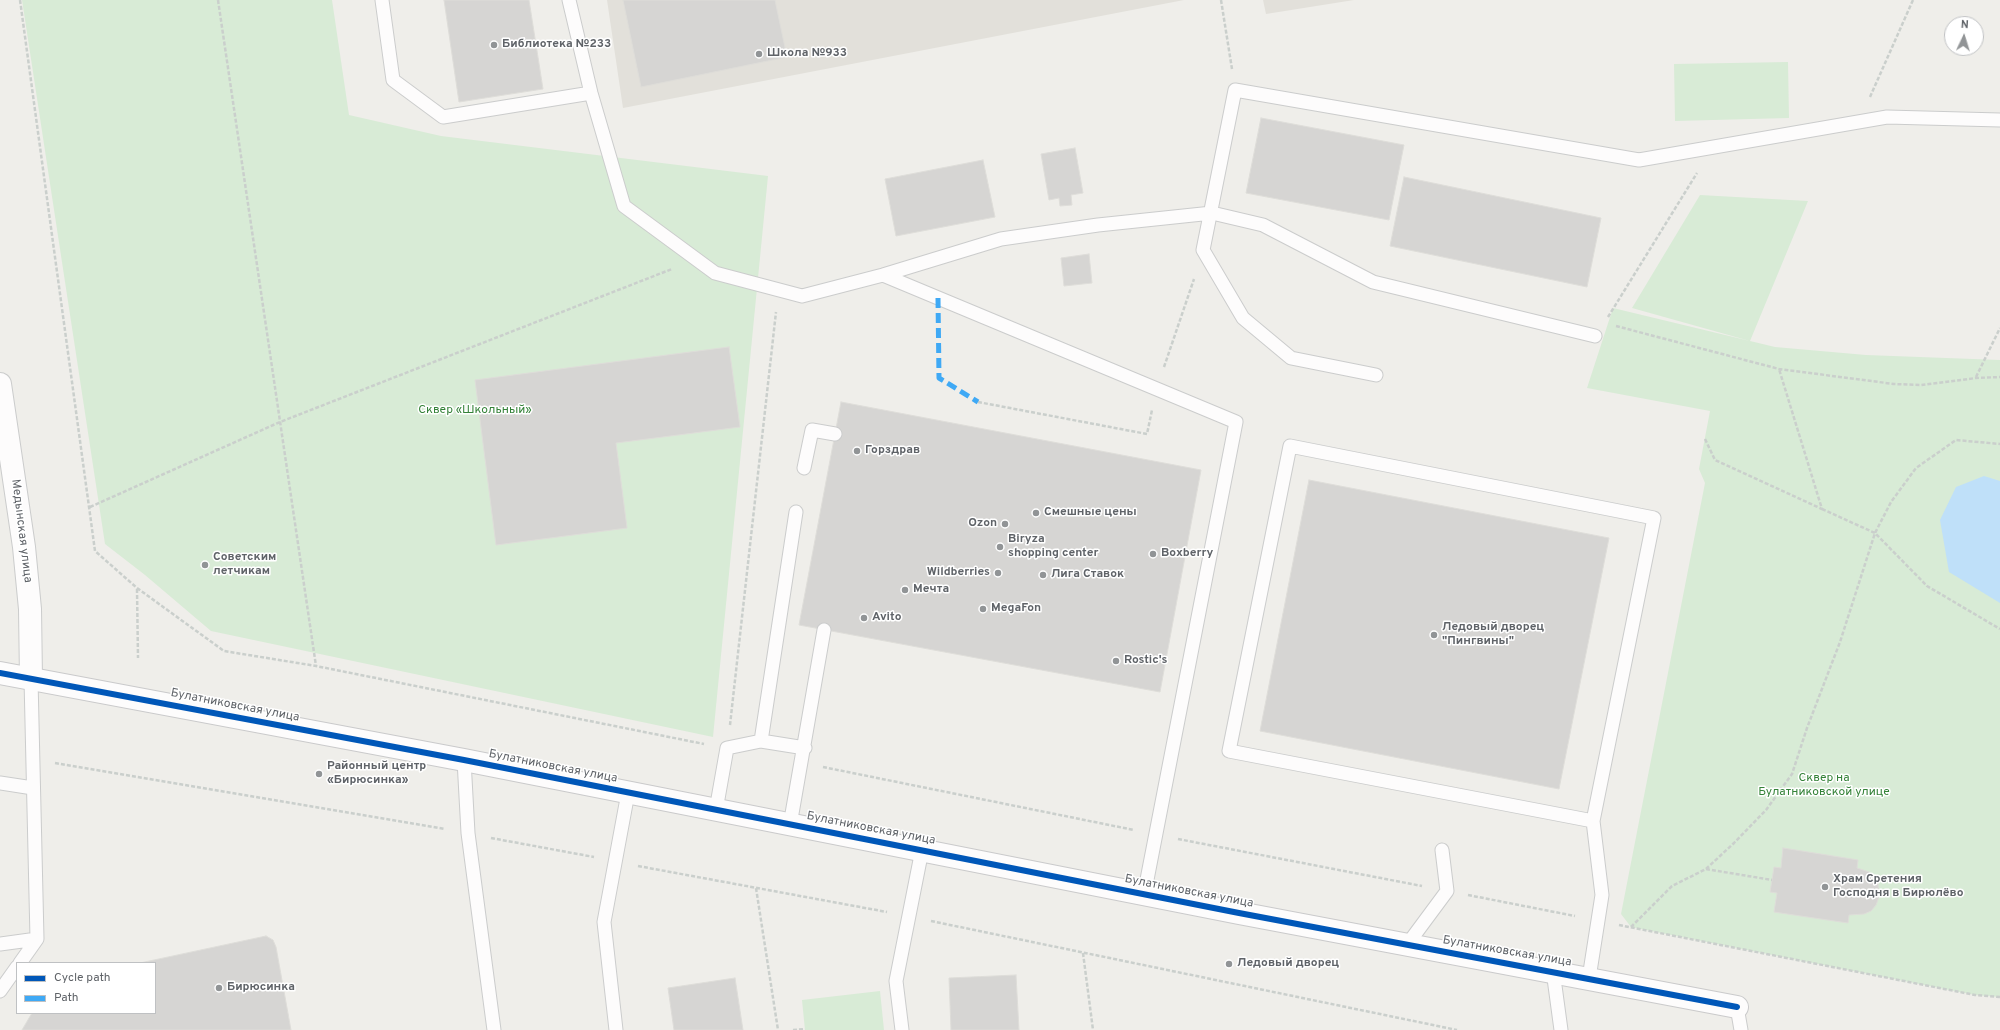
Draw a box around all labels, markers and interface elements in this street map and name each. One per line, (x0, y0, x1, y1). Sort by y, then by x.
north arrow (1944, 16, 1984, 56)
text: N (1960, 18, 1969, 32)
place label: Библиотека №233 (502, 38, 611, 52)
marker: Библиотека №233 (489, 40, 499, 50)
place label: Школа №933 (767, 47, 847, 61)
marker: Школа №933 (754, 49, 764, 59)
park label: Сквер «Школьный» (418, 404, 532, 418)
place label: Горздрав (865, 444, 920, 458)
marker: Горздрав (852, 446, 862, 456)
street label: Медынская улица (8, 478, 34, 584)
place label: Смешные цены (1044, 506, 1137, 520)
marker: Смешные цены (1031, 508, 1041, 518)
place label: Ozon (968, 517, 997, 531)
marker: Ozon (1000, 519, 1010, 529)
place label: Biryza shopping center (1008, 533, 1098, 561)
marker: Biryza shopping center (995, 542, 1005, 552)
place label: Boxberry (1161, 547, 1213, 561)
marker: Boxberry (1148, 549, 1158, 559)
place label: Cоветским летчикам (213, 551, 276, 579)
marker: Cоветским летчикам (200, 560, 210, 570)
place label: Wildberries (927, 566, 990, 580)
marker: Wildberries (993, 568, 1003, 578)
place label: Лига Ставок (1051, 568, 1124, 582)
marker: Лига Ставок (1038, 570, 1048, 580)
place label: Мечта (913, 583, 949, 597)
marker: Мечта (900, 585, 910, 595)
place label: MegaFon (991, 602, 1041, 616)
marker: MegaFon (978, 604, 988, 614)
place label: Avito (872, 611, 901, 625)
marker: Avito (859, 613, 869, 623)
place label: Ледовый дворец "Пингвины" (1442, 621, 1544, 649)
marker: Ледовый дворец "Пингвины" (1429, 630, 1439, 640)
place label: Rostic's (1124, 654, 1168, 668)
marker: Rostic's (1111, 656, 1121, 666)
street label: Булатниковская улица (169, 686, 301, 726)
street label: Булатниковская улица (487, 747, 619, 787)
place label: Районный центр «Бирюсинка» (327, 760, 426, 788)
marker: Районный центр «Бирюсинка» (314, 769, 324, 779)
park label: Сквер на Булатниковской улице (1758, 772, 1890, 800)
street label: Булатниковская улица (805, 809, 937, 849)
street label: Булатниковская улица (1123, 872, 1255, 912)
place label: Храм Сретения Господня в Бирюлёво (1833, 873, 1963, 901)
marker: Храм Сретения Господня в Бирюлёво (1820, 882, 1830, 892)
street label: Булатниковская улица (1441, 934, 1573, 970)
place label: Ледовый дворец (1237, 957, 1339, 971)
marker: Ледовый дворец (1224, 959, 1234, 969)
legend (16, 962, 156, 1014)
text: Cycle path (54, 970, 111, 986)
place label: Бирюсинка (227, 981, 295, 995)
marker: Бирюсинка (214, 983, 224, 993)
text: Path (54, 990, 79, 1006)

